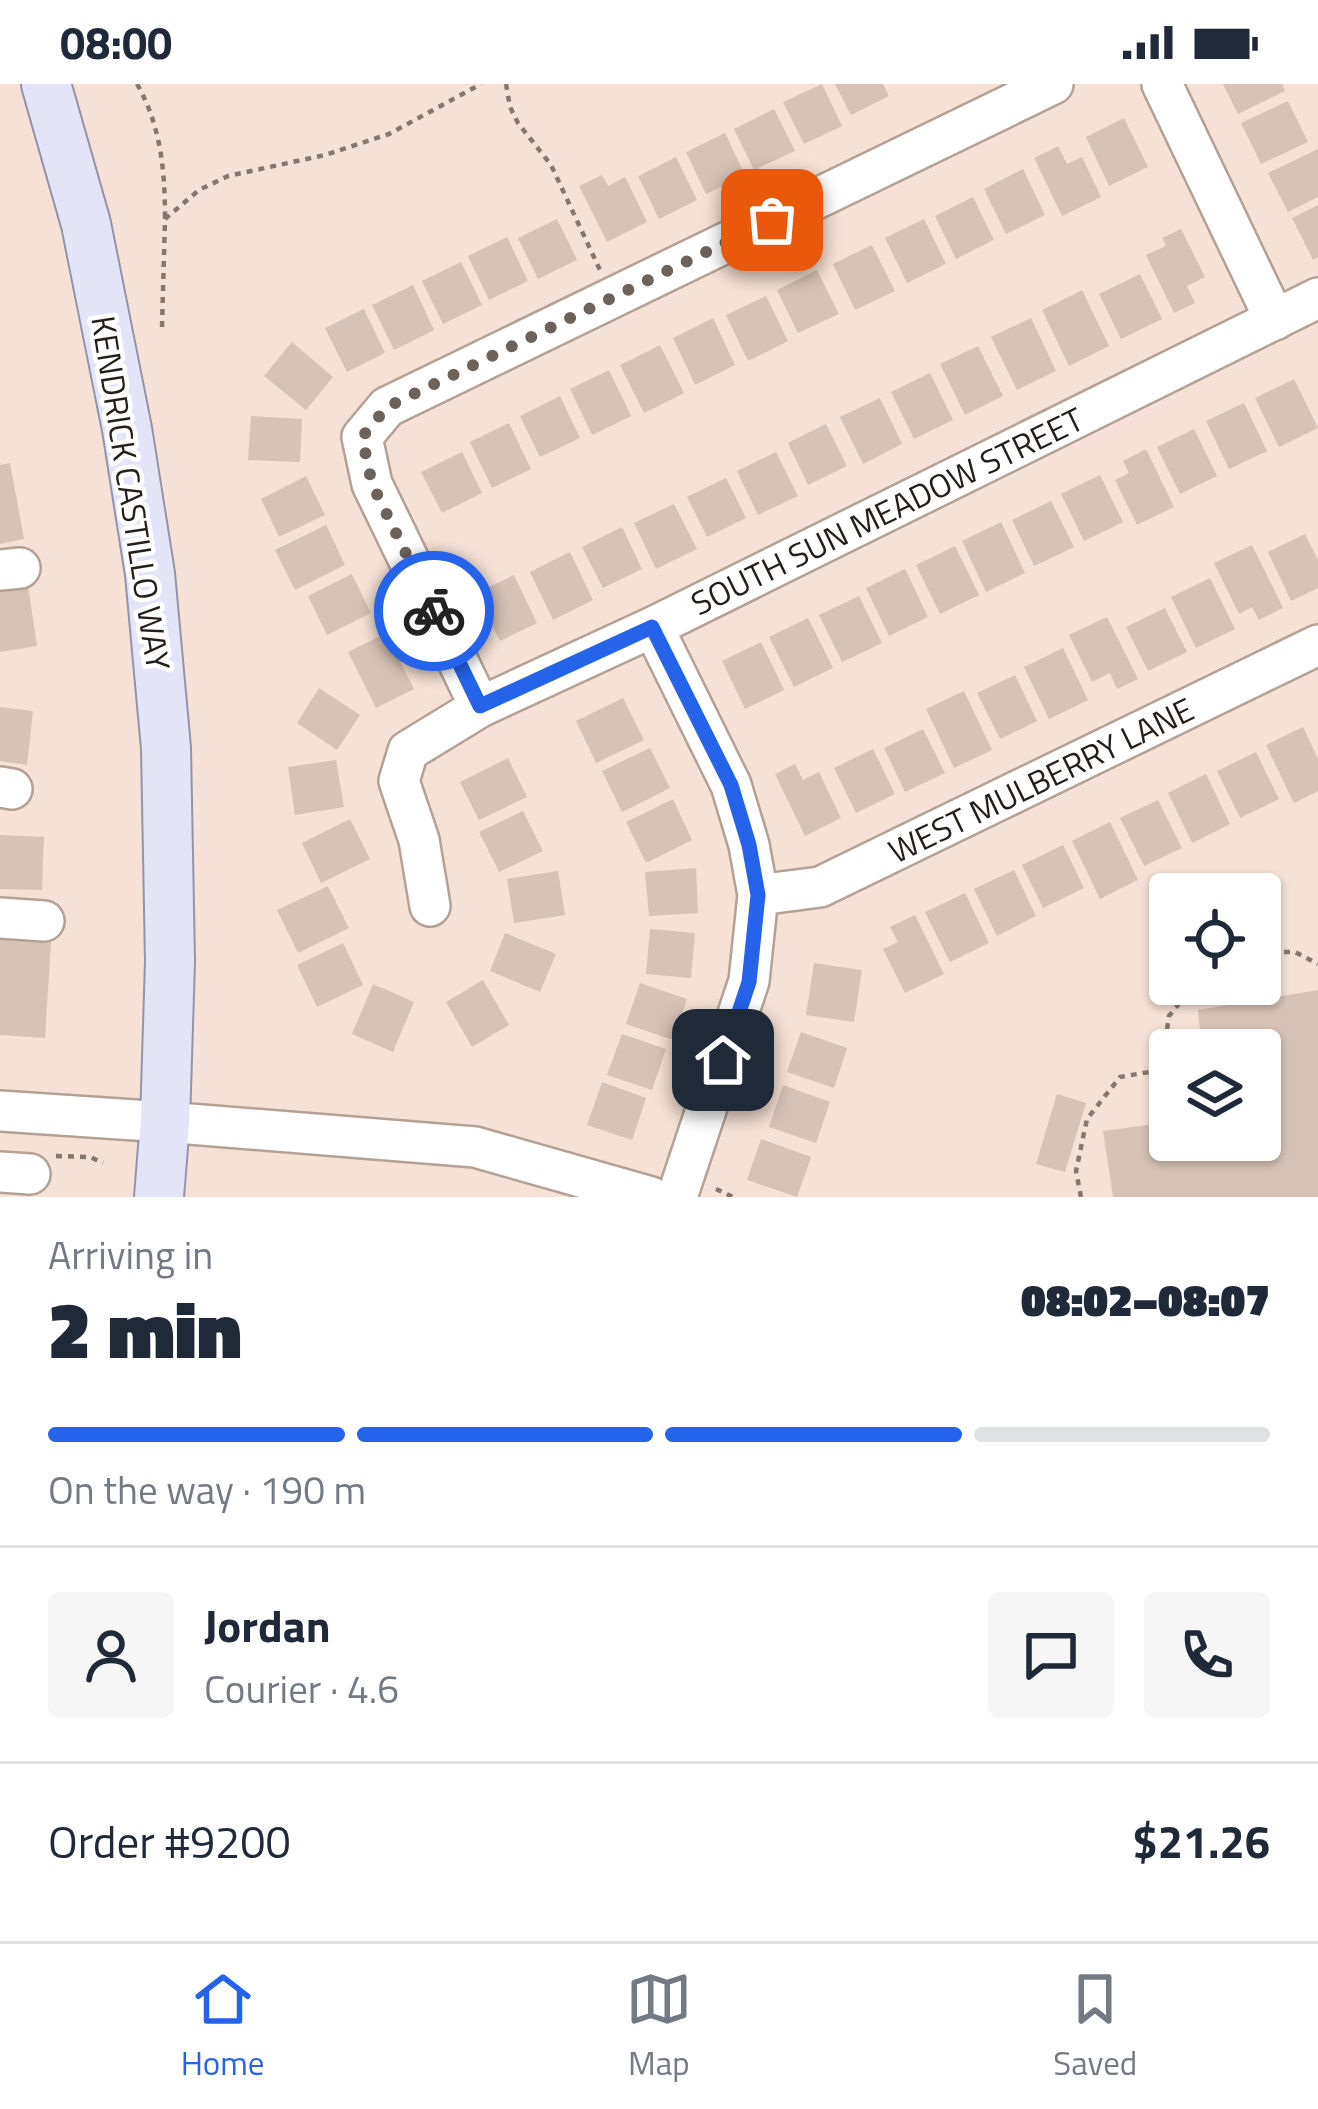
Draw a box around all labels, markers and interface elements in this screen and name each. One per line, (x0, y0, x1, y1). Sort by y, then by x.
text: 08:00 (60, 8, 172, 76)
pin (721, 169, 823, 271)
icon: bag (739, 187, 805, 253)
street label: KENDRICK CASTILLO WAY (78, 312, 184, 674)
street label: SOUTH SUN MEADOW STREET (682, 394, 1092, 628)
courier (374, 551, 494, 671)
icon: bike (401, 578, 467, 644)
street label: WEST MULBERRY LANE (880, 684, 1202, 876)
map controls (1149, 873, 1281, 1161)
button: locate (1149, 873, 1281, 1005)
pin (672, 1009, 774, 1111)
icon: home (690, 1027, 756, 1093)
button: layers (1149, 1029, 1281, 1161)
text: Arriving in (48, 1225, 213, 1284)
text: 08:02–08:07 (1021, 1265, 1270, 1333)
text: 2 min (48, 1270, 242, 1388)
text: On the way · 190 m (48, 1460, 366, 1519)
text: Jordan (204, 1591, 331, 1659)
button: person (48, 1592, 174, 1718)
button: chat (988, 1592, 1114, 1718)
button: phone (1144, 1592, 1270, 1718)
text: Courier · 4.6 (204, 1659, 399, 1718)
text: Order #9200 (48, 1807, 291, 1875)
text: $21.26 (1132, 1807, 1270, 1875)
tab: Home (181, 1966, 265, 2088)
tab: Map (626, 1966, 692, 2088)
tab: Saved (1053, 1966, 1137, 2088)

